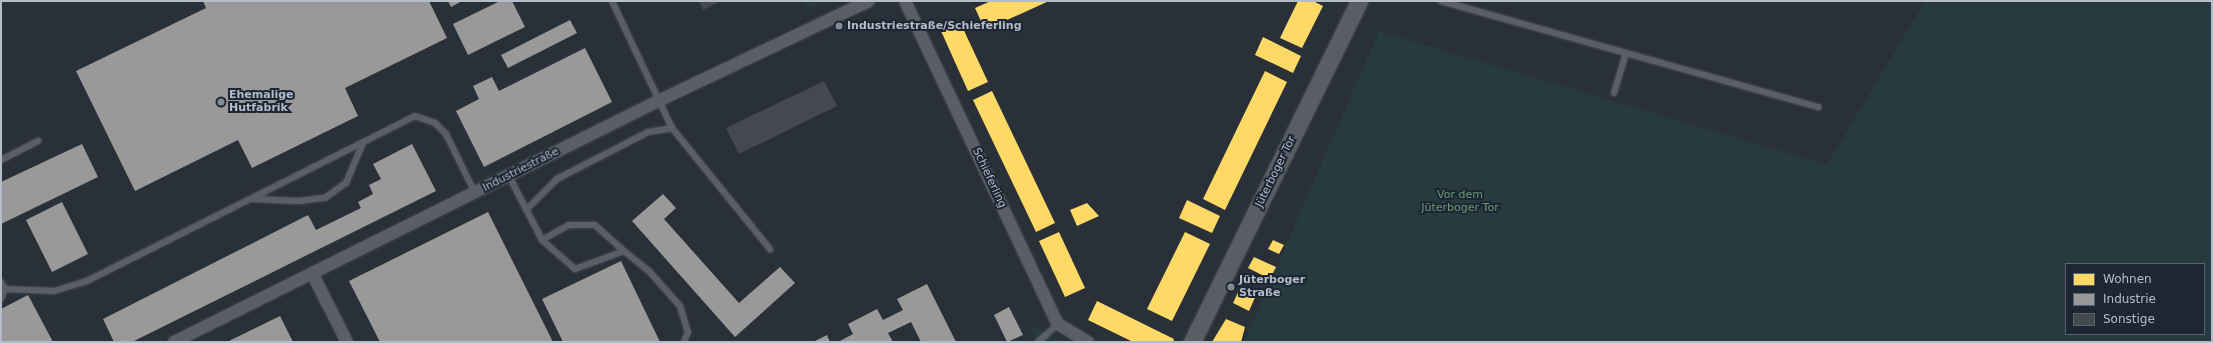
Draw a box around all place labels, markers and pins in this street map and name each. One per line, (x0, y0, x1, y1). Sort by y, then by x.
place label: Industriestraße/Schieferling (847, 19, 1022, 33)
marker: Industriestraße/Schieferling (834, 21, 844, 31)
place label: Ehemalige Hutfabrik (229, 89, 294, 115)
marker: Ehemalige Hutfabrik (216, 97, 226, 107)
place label: Jüterboger Straße (1239, 274, 1305, 300)
marker: Jüterboger Straße (1226, 282, 1236, 292)

